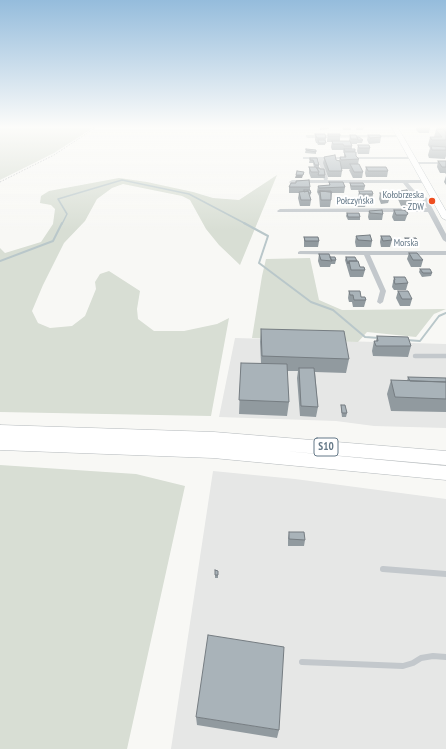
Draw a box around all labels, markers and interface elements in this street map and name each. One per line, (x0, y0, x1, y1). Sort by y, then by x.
place label: Kołobrzeska - ZDW (383, 189, 424, 212)
street label: Połczyńska (336, 195, 374, 207)
marker: Kołobrzeska - ZDW (427, 196, 437, 206)
street label: Morska (394, 237, 418, 249)
road number: S10 (314, 438, 338, 456)

